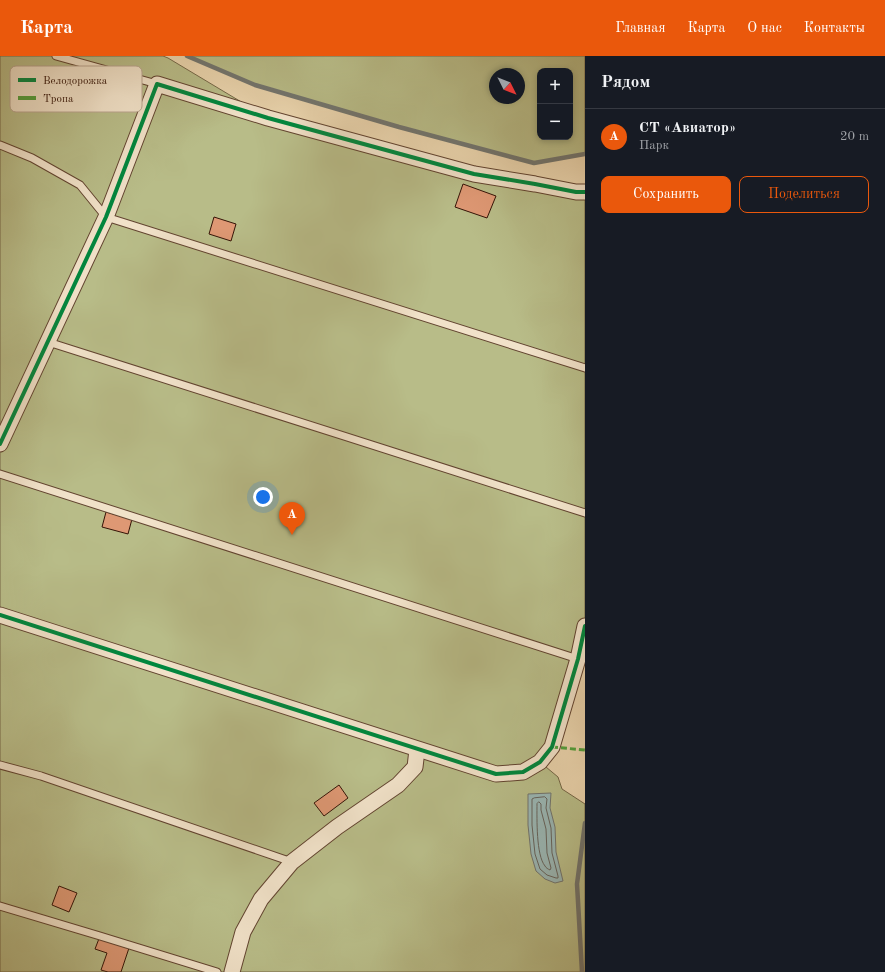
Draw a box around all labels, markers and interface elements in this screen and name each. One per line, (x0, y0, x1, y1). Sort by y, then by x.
text: Карта (20, 19, 73, 38)
text: Главная (615, 21, 665, 35)
text: Карта (687, 21, 725, 35)
text: О нас (747, 21, 782, 35)
text: Контакты (804, 21, 865, 35)
legend (10, 66, 142, 112)
north arrow (489, 68, 525, 104)
map controls (537, 68, 573, 140)
button: + (537, 68, 573, 104)
text: Рядом (601, 74, 650, 91)
text: Велодорожка (43, 76, 108, 87)
text: Тропа (43, 94, 74, 105)
button: − (537, 104, 573, 140)
text: СТ «Авиатор» (639, 121, 736, 136)
text: A (609, 130, 619, 143)
text: 20 m (840, 130, 869, 143)
text: Парк (639, 139, 669, 152)
button: Сохранить (601, 176, 731, 213)
button: Поделиться (739, 176, 869, 213)
your location (253, 487, 273, 507)
pin: A (279, 502, 305, 535)

